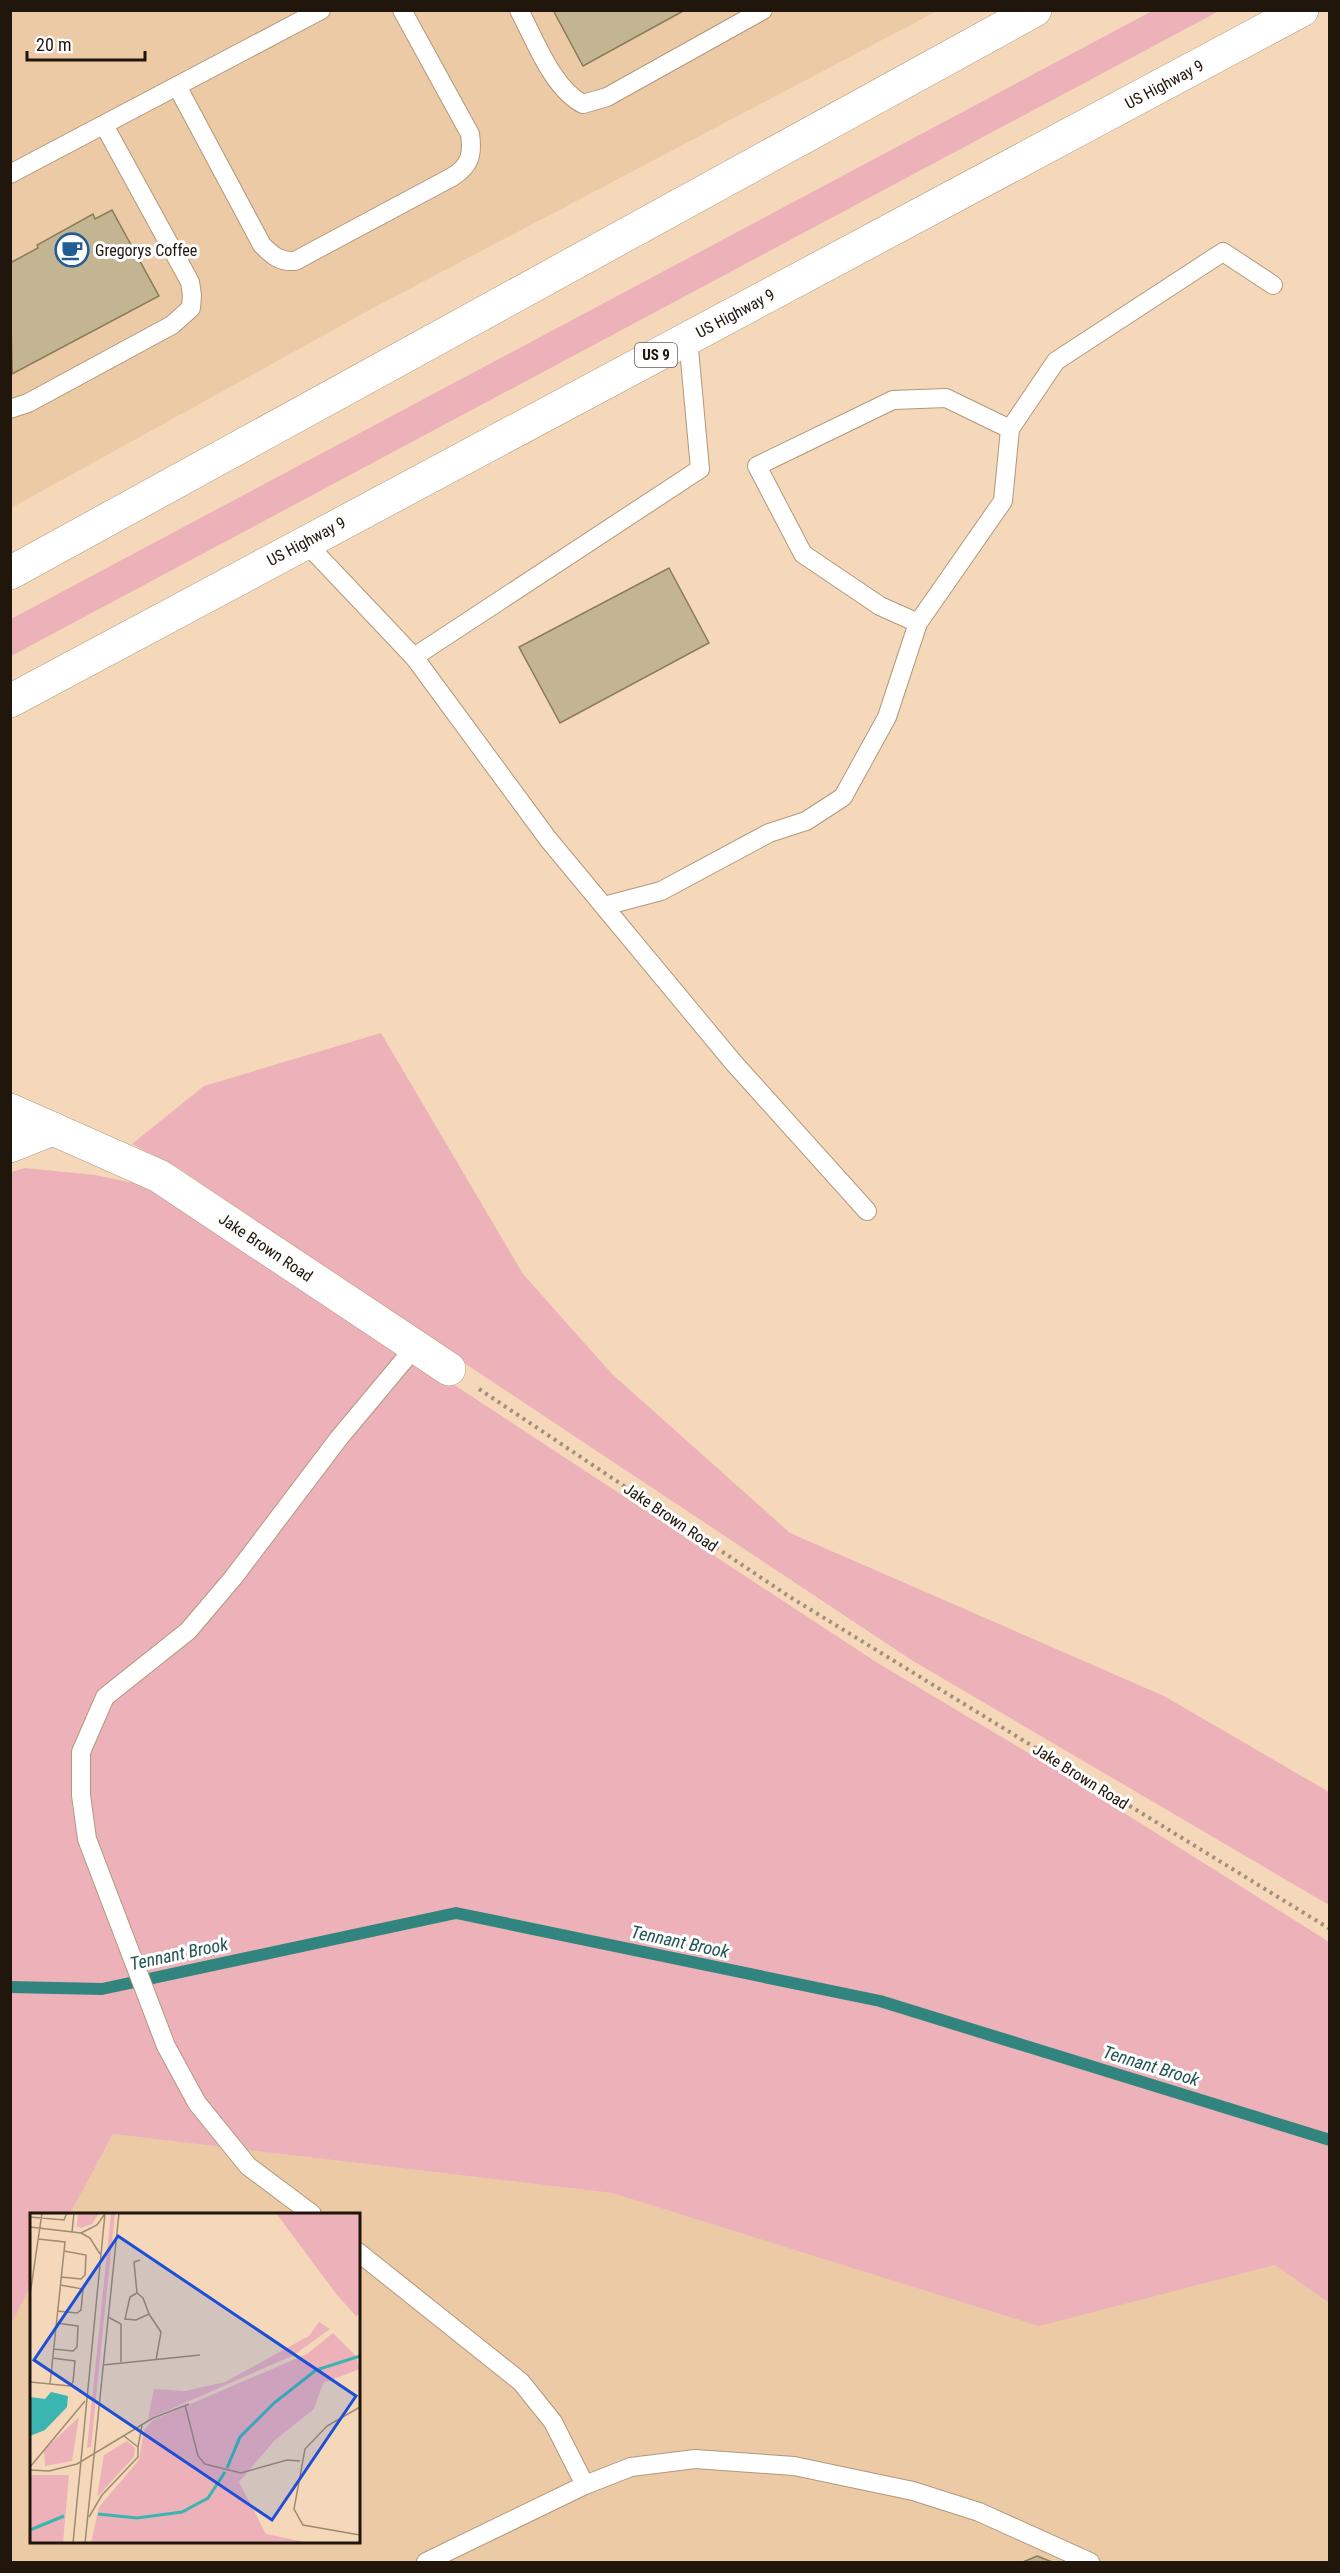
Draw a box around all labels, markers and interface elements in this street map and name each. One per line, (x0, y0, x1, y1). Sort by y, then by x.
scale bar (27, 24, 146, 62)
text: 20 m (36, 34, 71, 55)
street label: US Highway 9 (1122, 56, 1207, 113)
cafe icon: Gregorys Coffee (54, 232, 90, 268)
place label: Gregorys Coffee (95, 241, 197, 260)
street label: US Highway 9 (693, 285, 778, 342)
road number: US 9 (635, 343, 677, 367)
street label: US Highway 9 (264, 513, 349, 570)
street label: Jake Brown Road (215, 1209, 316, 1286)
street label: Jake Brown Road (620, 1479, 721, 1556)
street label: Jake Brown Road (1029, 1739, 1132, 1813)
water label: Tennant Brook (629, 1921, 732, 1962)
water label: Tennant Brook (128, 1933, 231, 1974)
water label: Tennant Brook (1101, 2041, 1203, 2090)
inset map (30, 2213, 360, 2543)

